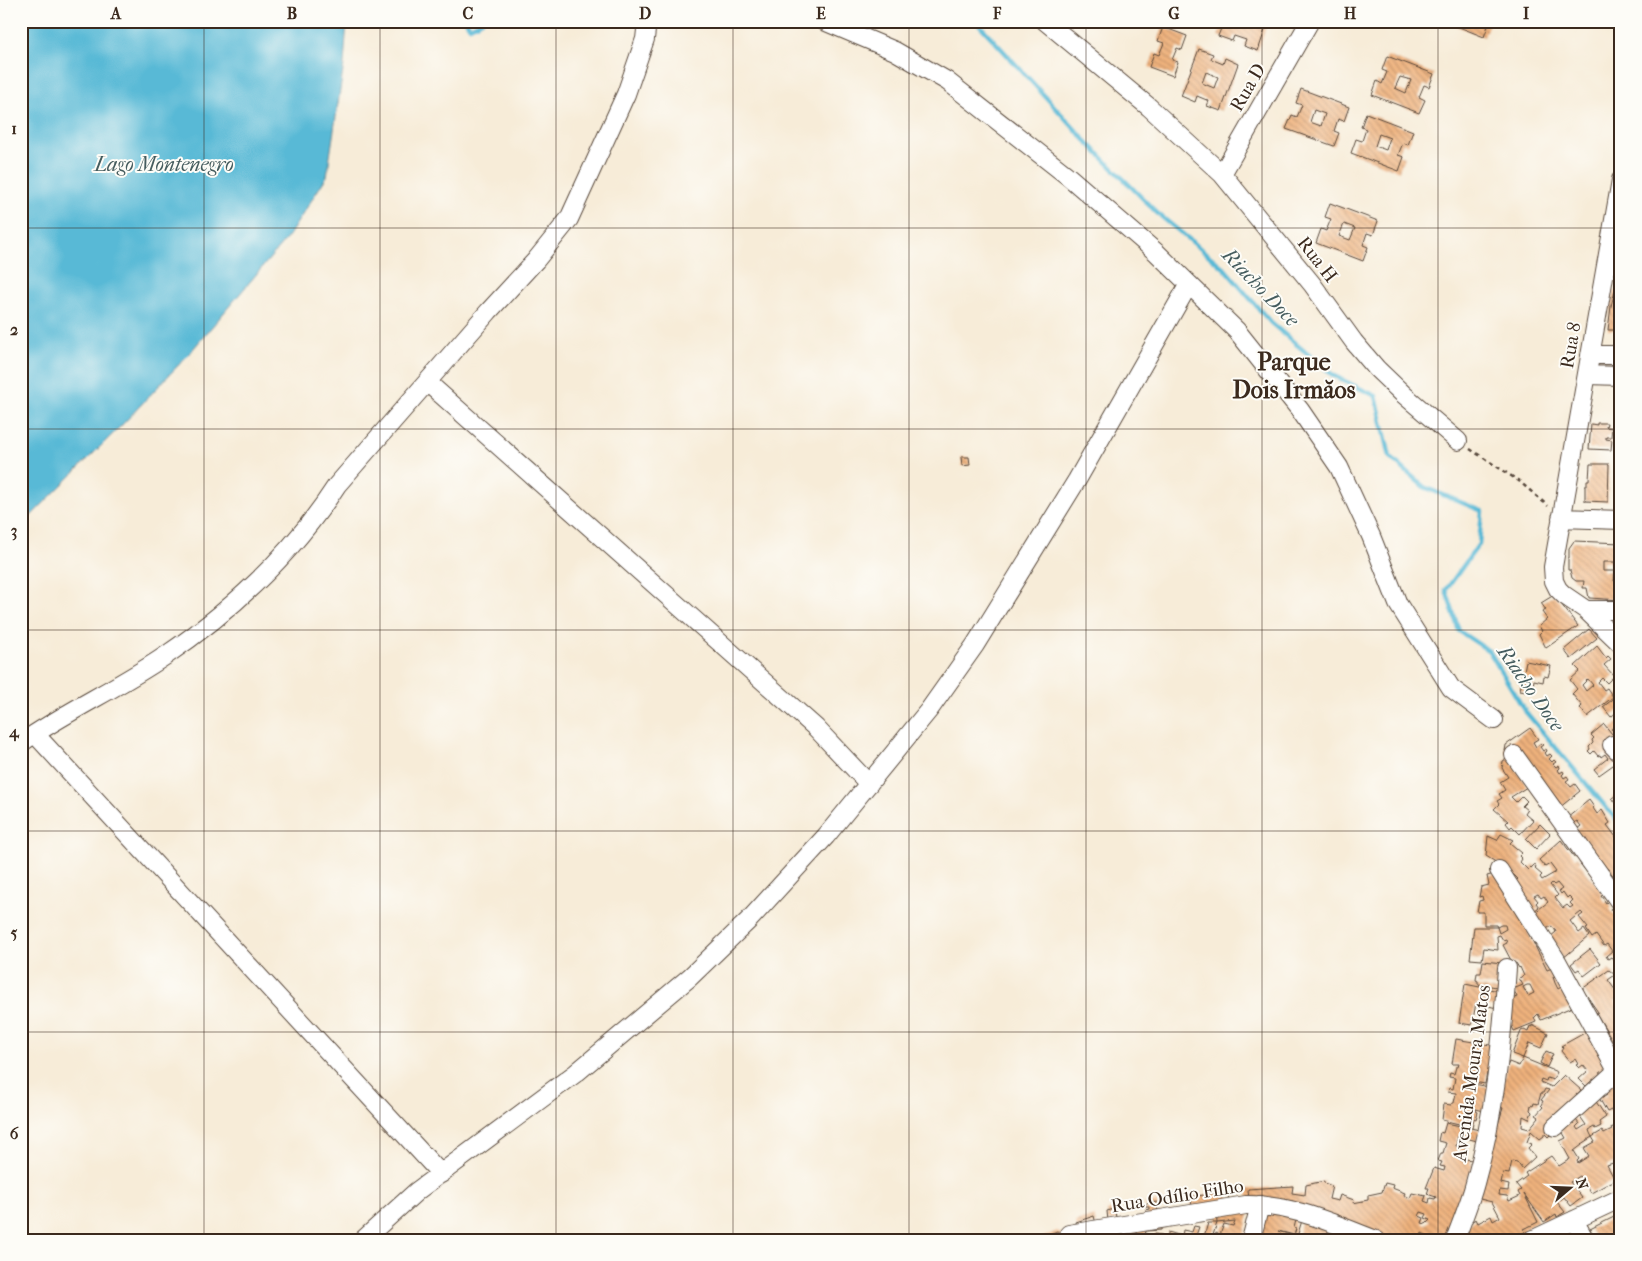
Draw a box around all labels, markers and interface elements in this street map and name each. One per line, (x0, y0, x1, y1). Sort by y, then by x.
text: A (110, 4, 122, 23)
text: B (287, 4, 297, 23)
text: C (463, 4, 474, 23)
text: D (639, 4, 651, 23)
text: E (816, 4, 826, 23)
text: F (992, 4, 1002, 23)
text: G (1168, 4, 1180, 23)
text: H (1344, 4, 1357, 23)
text: I (1523, 4, 1530, 23)
street label: Rua D (1225, 60, 1270, 115)
text: 1 (11, 119, 17, 138)
water label: Lago Montenegro (92, 153, 234, 176)
street label: Rua H (1292, 232, 1342, 287)
water label: Riacho Doce (1216, 242, 1304, 332)
text: 2 (10, 320, 18, 339)
street label: Rua 8 (1556, 320, 1586, 370)
district label: Parque Dois Irmăos (1232, 348, 1356, 404)
text: 3 (11, 521, 17, 541)
water label: Riacho Doce (1491, 639, 1569, 737)
text: 4 (8, 722, 20, 742)
text: 5 (11, 923, 18, 942)
street label: Avenida Moura Matos (1449, 983, 1495, 1164)
text: 6 (10, 1124, 19, 1143)
north arrow (1544, 1164, 1594, 1214)
street label: Rua Odílio Filho (1109, 1175, 1245, 1217)
text: N (1572, 1176, 1592, 1192)

